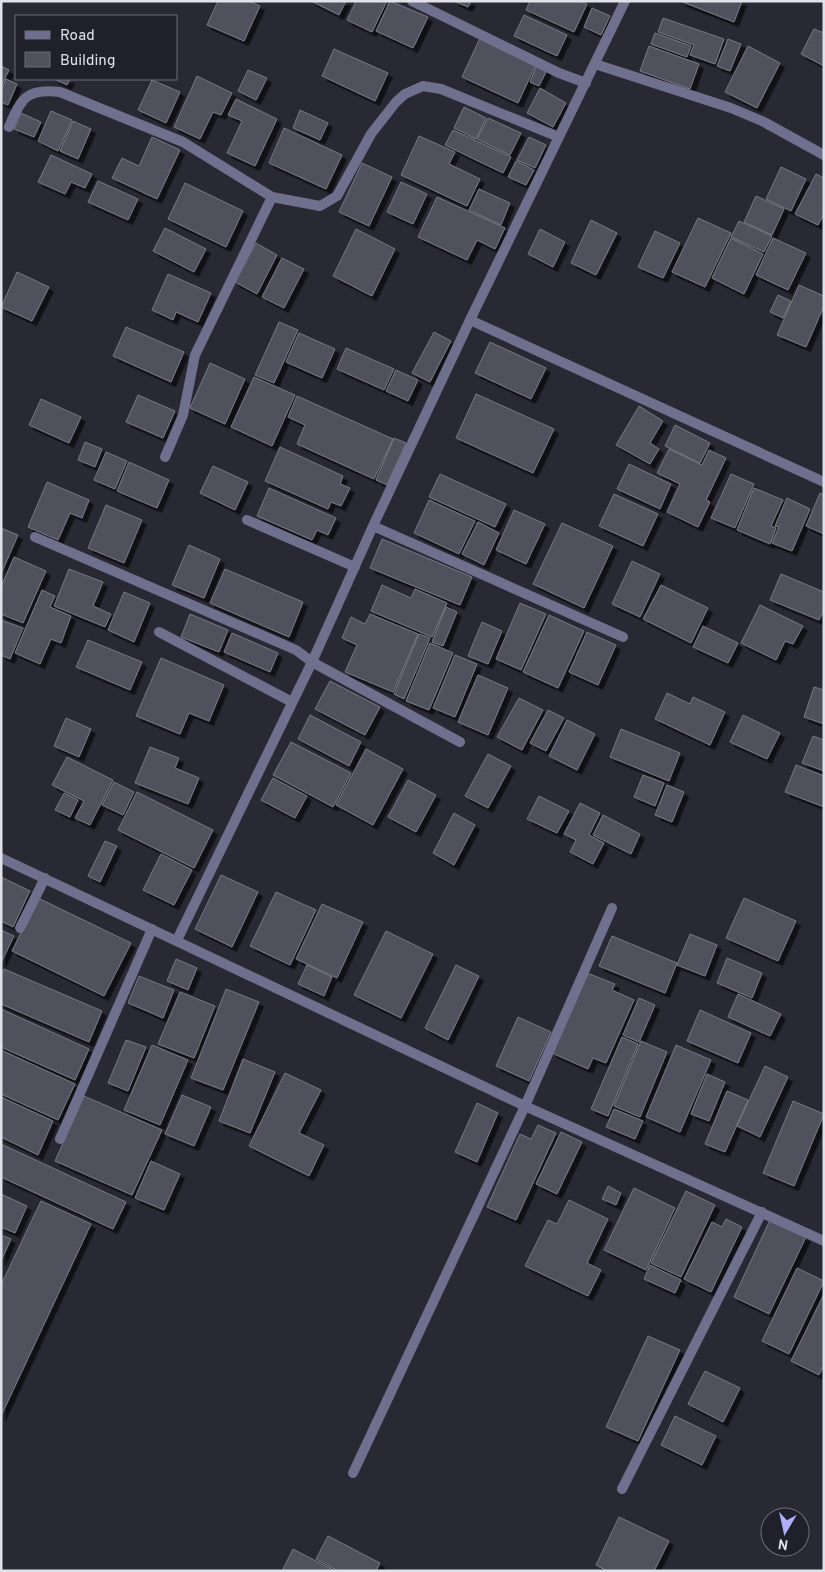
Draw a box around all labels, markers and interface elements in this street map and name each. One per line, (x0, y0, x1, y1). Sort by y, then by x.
legend (15, 15, 178, 80)
text: Road (60, 27, 95, 46)
text: Building (60, 52, 115, 71)
north arrow (760, 1507, 810, 1557)
text: N (777, 1534, 790, 1553)

